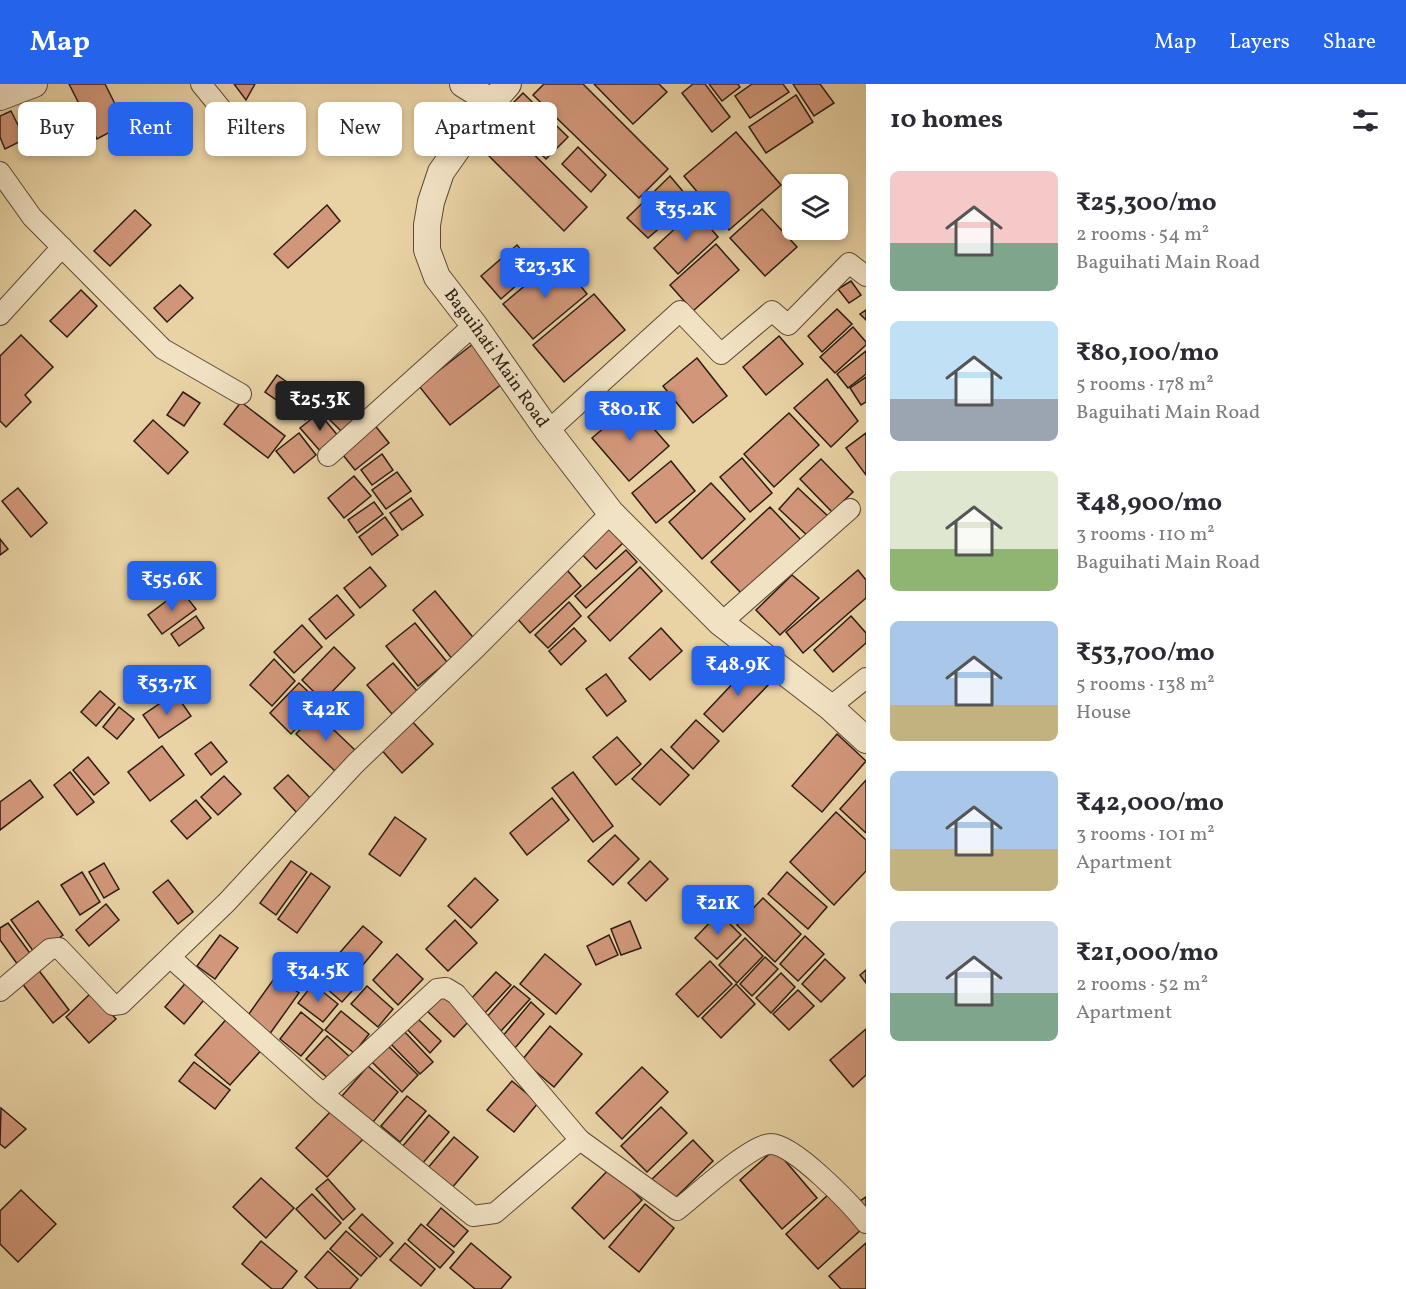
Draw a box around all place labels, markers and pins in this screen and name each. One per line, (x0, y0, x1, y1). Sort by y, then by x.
pin: ₹35.2K (637, 191, 735, 242)
pin: ₹23.3K (496, 248, 594, 299)
pin: ₹25.3K (271, 381, 369, 432)
pin: ₹80.1K (581, 391, 679, 442)
pin: ₹55.6K (123, 561, 221, 612)
pin: ₹48.9K (689, 646, 787, 697)
pin: ₹53.7K (118, 665, 216, 716)
pin: ₹42K (290, 691, 362, 742)
pin: ₹21K (682, 885, 754, 936)
pin: ₹34.5K (269, 952, 367, 1003)

